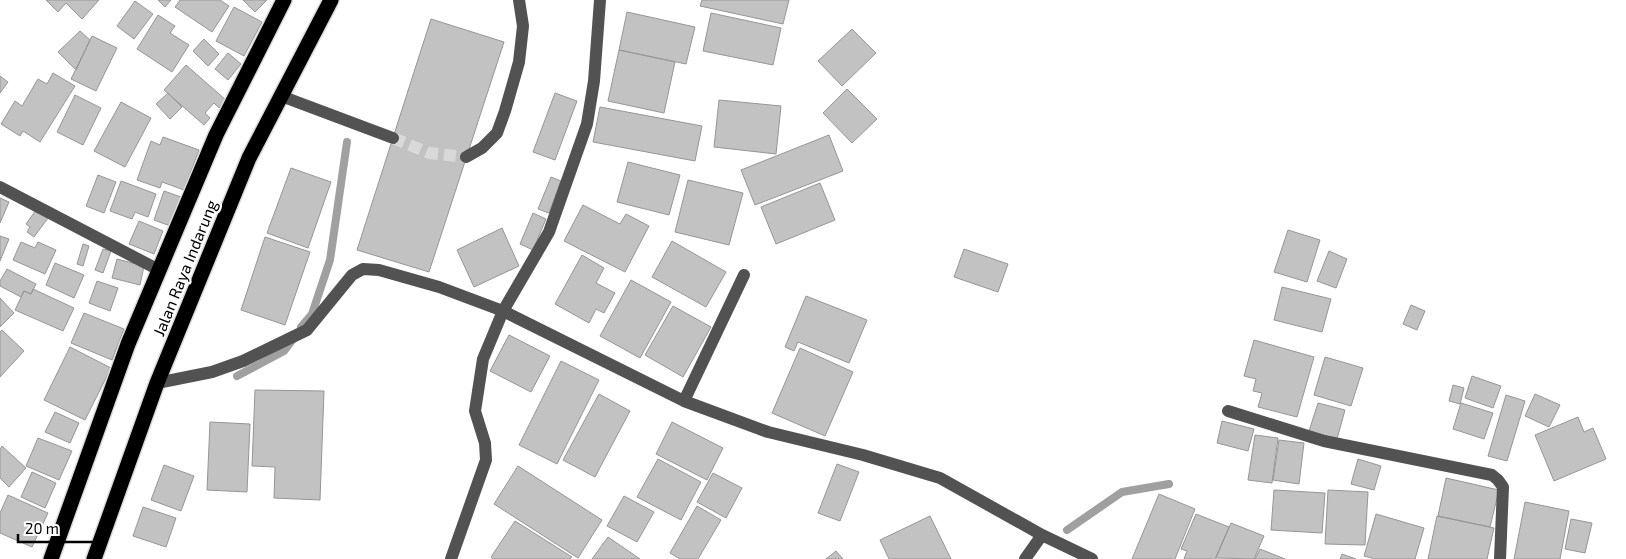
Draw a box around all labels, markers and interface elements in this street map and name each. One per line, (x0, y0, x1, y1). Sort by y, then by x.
street label: Jalan Raya Indarung (149, 197, 221, 339)
scale bar (18, 512, 99, 544)
text: 20 m (25, 519, 59, 537)

